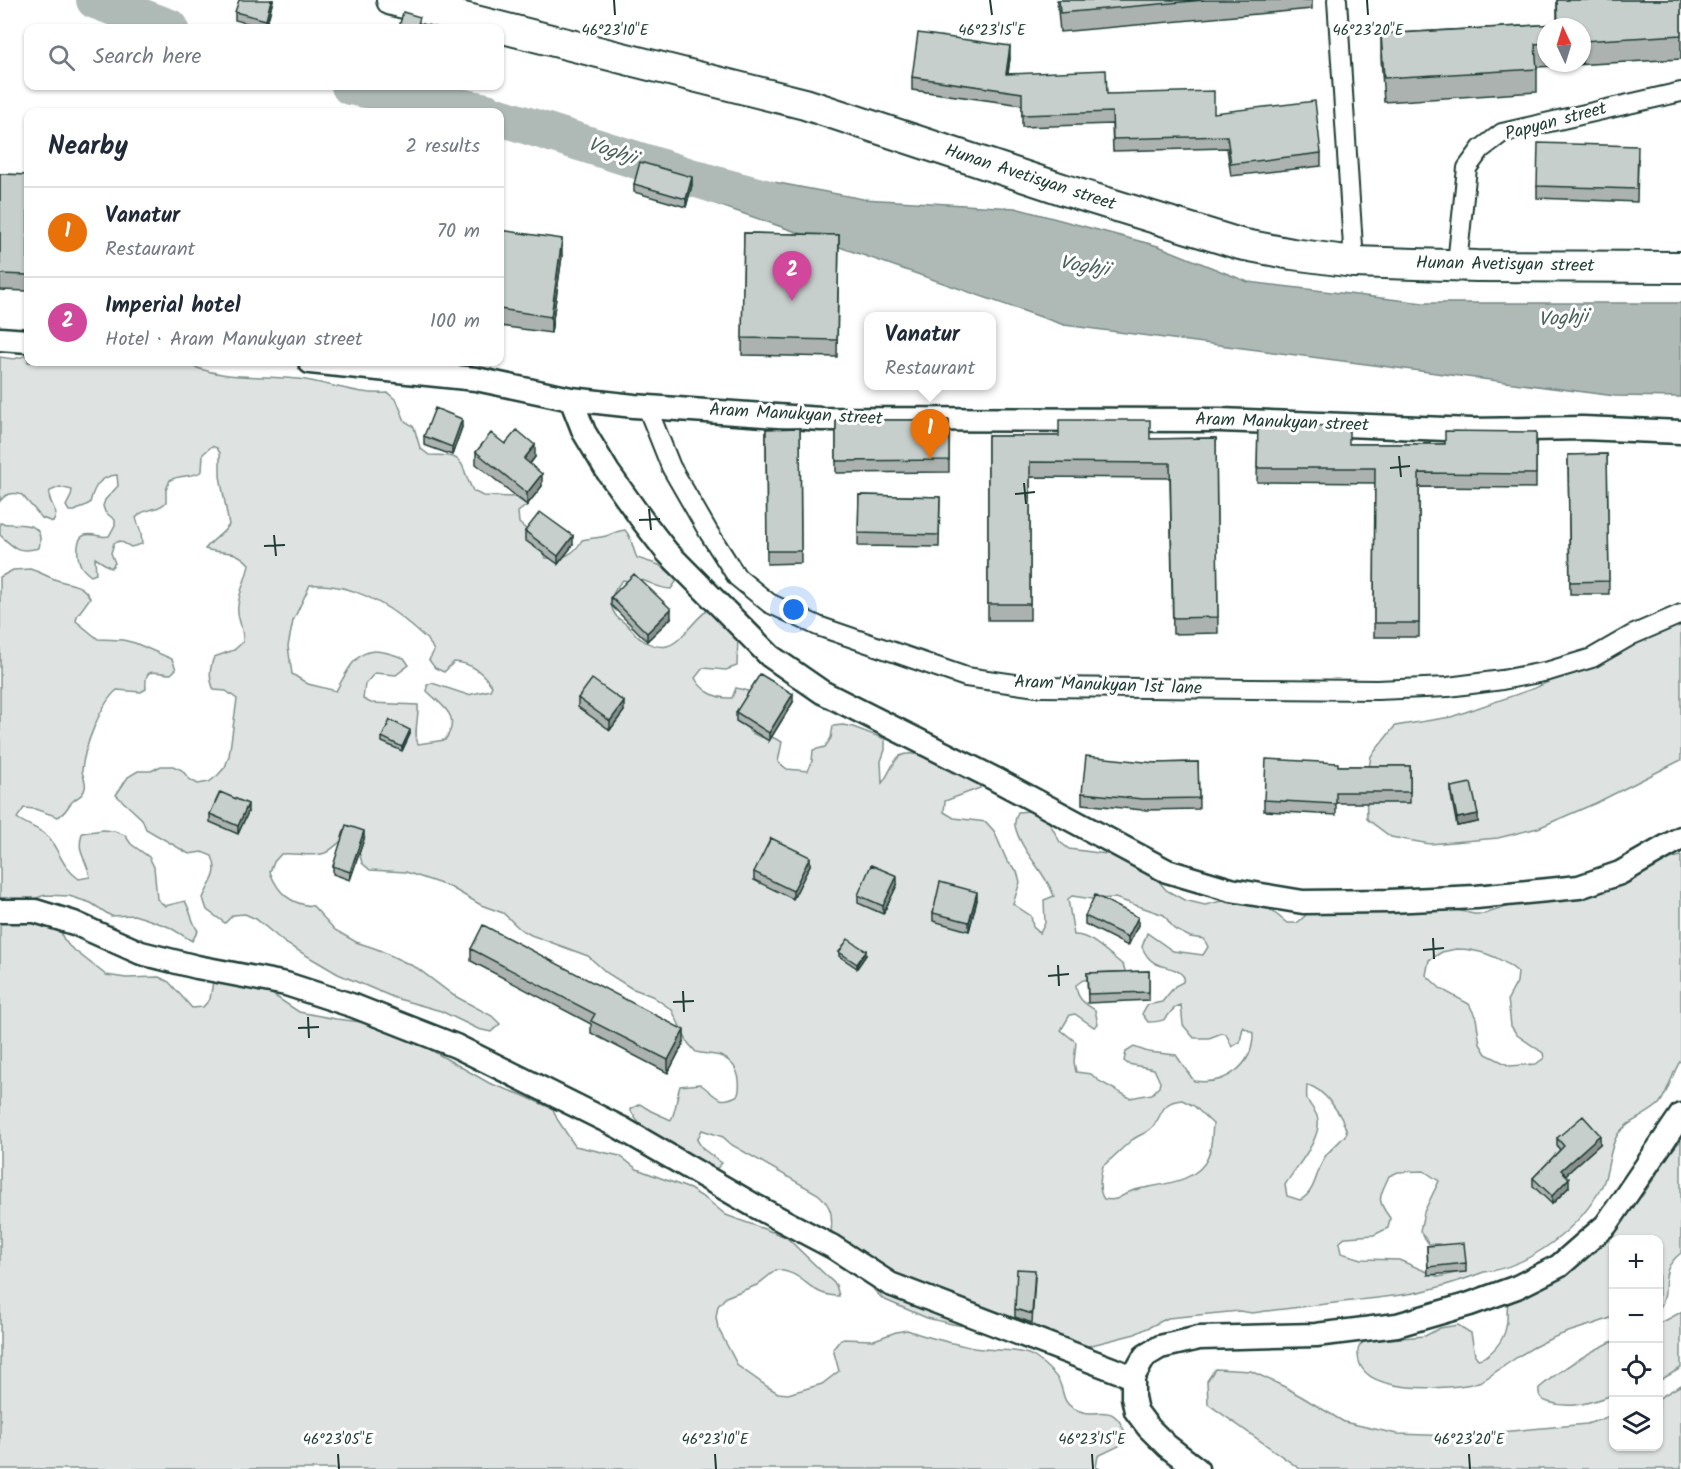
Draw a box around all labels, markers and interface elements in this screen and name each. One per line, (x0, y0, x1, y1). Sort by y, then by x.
north arrow (1537, 18, 1591, 72)
text: 46°23'10"E (581, 19, 650, 43)
text: 46°23'15"E (958, 19, 1027, 43)
text: 46°23'20"E (1332, 19, 1405, 43)
search box (24, 24, 504, 90)
text: Search here (93, 40, 201, 75)
icon: search (45, 41, 78, 74)
street label: Papyan street (1502, 94, 1611, 150)
text: Nearby (48, 126, 128, 168)
water label: Voghji (583, 129, 645, 176)
text: 2 results (405, 131, 480, 163)
street label: Hunan Avetisyan street (941, 137, 1120, 220)
text: Vanatur (105, 199, 180, 234)
text: 1 (64, 216, 71, 248)
text: 70 m (437, 216, 480, 248)
text: Restaurant (105, 234, 195, 266)
water label: Voghji (1057, 247, 1115, 287)
street label: Hunan Avetisyan street (1415, 249, 1596, 281)
pin: 2 (772, 252, 812, 301)
text: Imperial hotel (105, 289, 241, 324)
water label: Voghji (1537, 301, 1593, 337)
text: 2 (62, 306, 73, 338)
text: 100 m (430, 306, 480, 338)
popup (864, 312, 996, 390)
text: Vanatur (885, 318, 960, 353)
text: Hotel · Aram Manukyan street (105, 324, 363, 356)
text: Restaurant (885, 353, 975, 385)
street label: Aram Manukyan street (709, 396, 885, 434)
street label: Aram Manukyan street (1195, 405, 1370, 441)
pin: 1 (910, 410, 950, 459)
your location (779, 595, 808, 624)
street label: Aram Manukyan 1st lane (1014, 668, 1202, 704)
map controls (1609, 1235, 1663, 1451)
button: + (1609, 1235, 1663, 1289)
button: − (1609, 1289, 1663, 1343)
button: locate (1609, 1343, 1663, 1397)
button: layers (1609, 1397, 1663, 1451)
text: 46°23'05"E (303, 1428, 374, 1452)
text: 46°23'10"E (681, 1428, 750, 1452)
text: 46°23'15"E (1058, 1428, 1127, 1452)
text: 46°23'20"E (1433, 1428, 1506, 1452)

